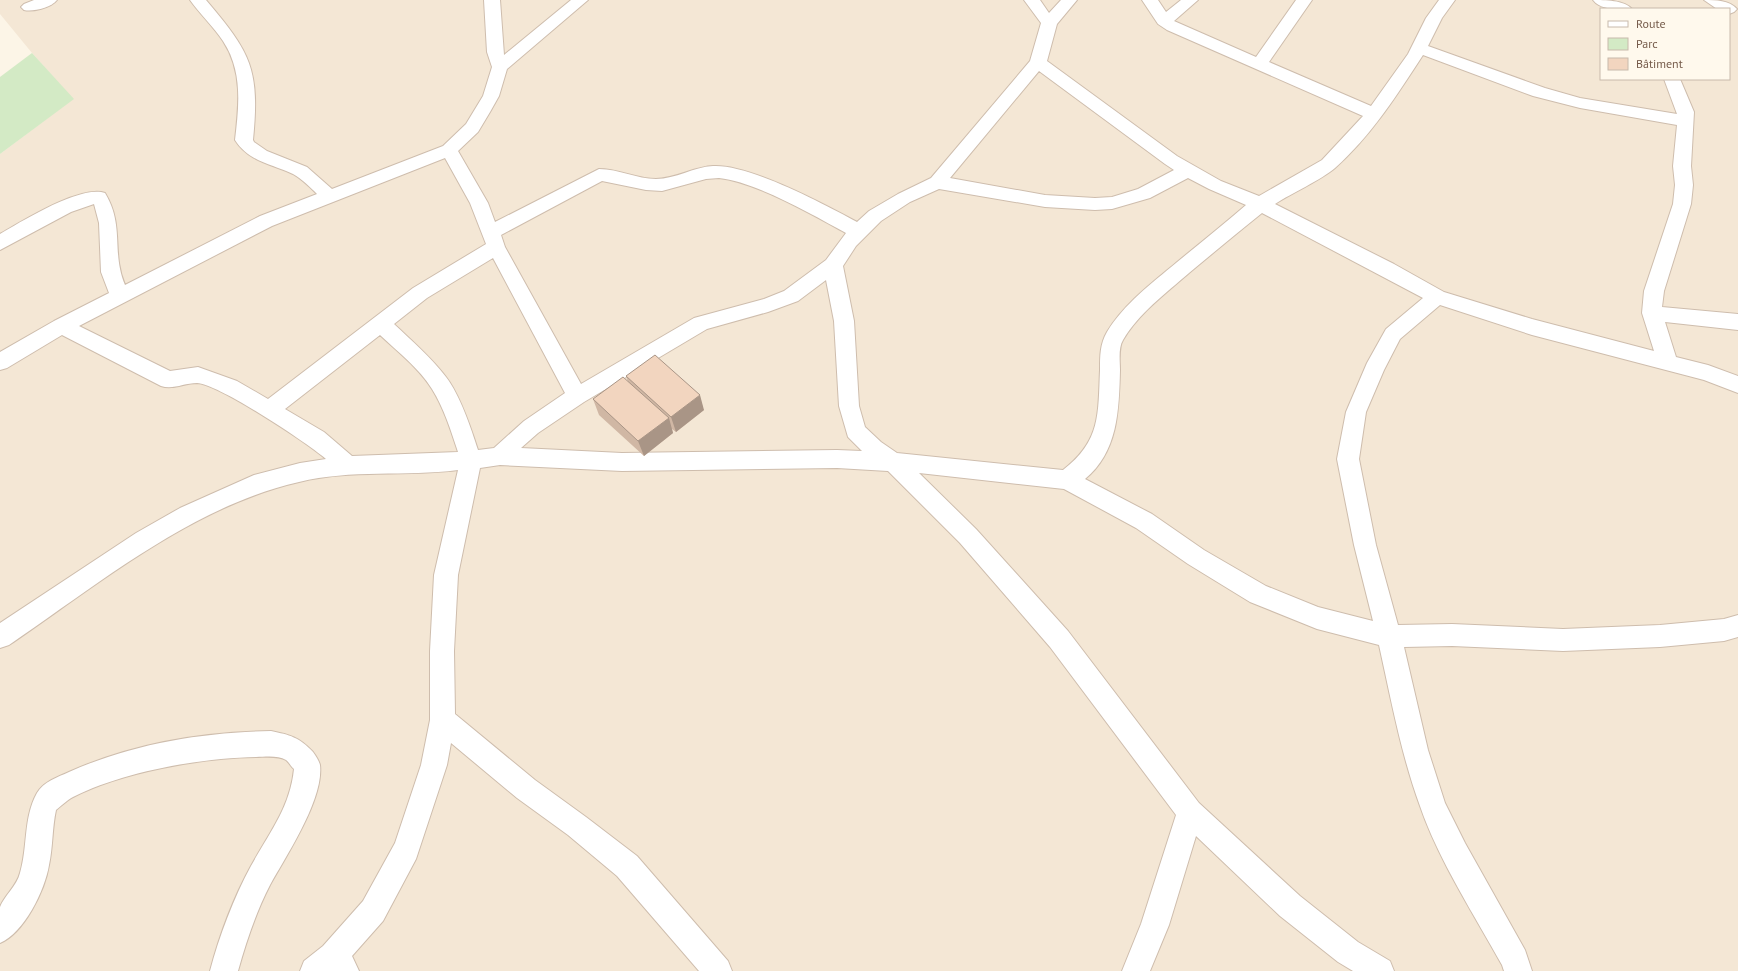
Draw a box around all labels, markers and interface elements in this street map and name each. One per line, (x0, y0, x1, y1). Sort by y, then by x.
legend (1600, 8, 1730, 80)
text: Route (1636, 16, 1666, 31)
text: Parc (1636, 36, 1658, 51)
text: Bâtiment (1636, 56, 1683, 71)

